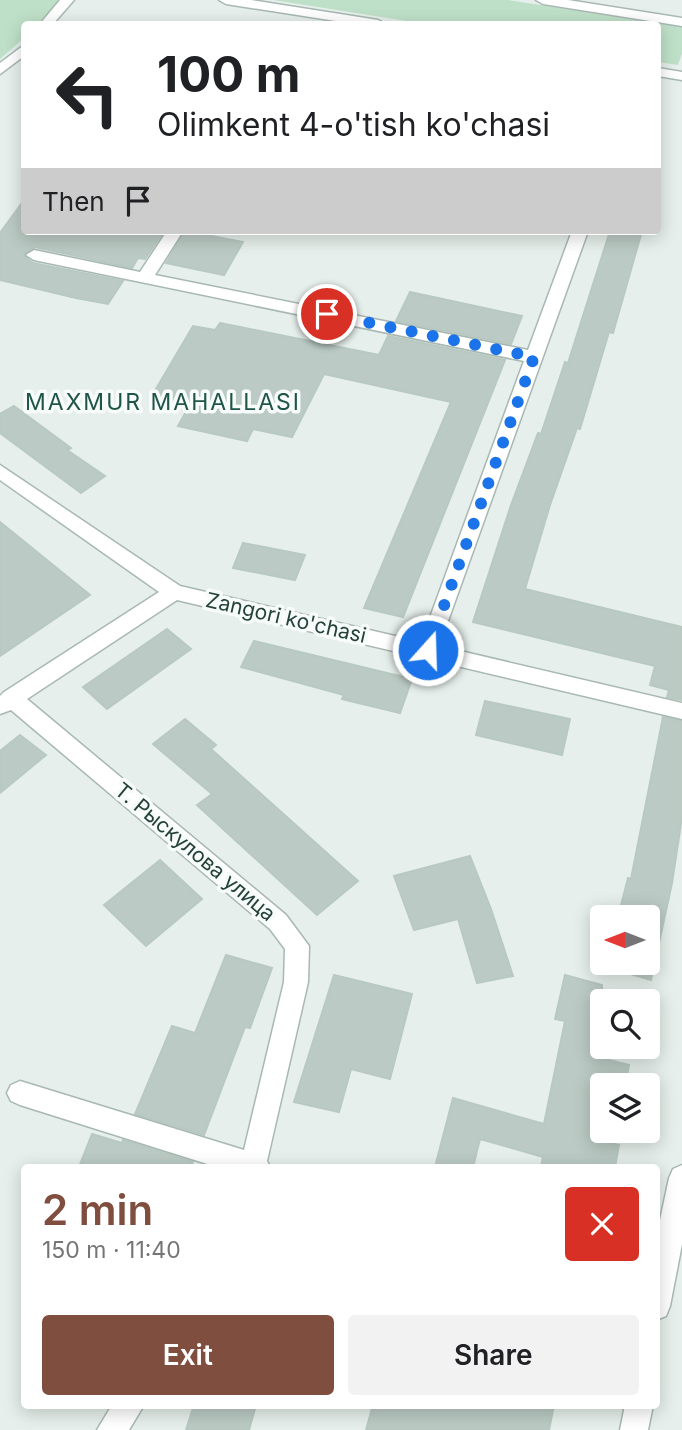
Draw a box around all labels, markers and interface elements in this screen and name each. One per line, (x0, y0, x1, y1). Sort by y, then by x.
text: 100 m (157, 45, 301, 104)
icon: left (42, 49, 133, 140)
text: Olimkent 4-o'tish ko'chasi (157, 105, 550, 144)
icon: arrive (119, 182, 157, 220)
text: Then (42, 186, 105, 217)
pin (297, 284, 357, 344)
icon: arrive (308, 295, 346, 333)
district label: MAXMUR MAHALLASI (25, 388, 301, 416)
street label: Zangori ko'chasi (203, 587, 369, 648)
position arrow (391, 613, 465, 687)
street label: Т. Рыскулова улица (110, 777, 281, 926)
north arrow (590, 905, 660, 975)
map controls (590, 905, 660, 1143)
button: search (590, 989, 660, 1059)
button: layers (590, 1073, 660, 1143)
text: 2 min (42, 1184, 153, 1235)
button: close (565, 1187, 639, 1261)
text: 150 m · 11:40 (42, 1236, 181, 1264)
button: Exit (42, 1315, 334, 1395)
button: Share (348, 1315, 639, 1395)

